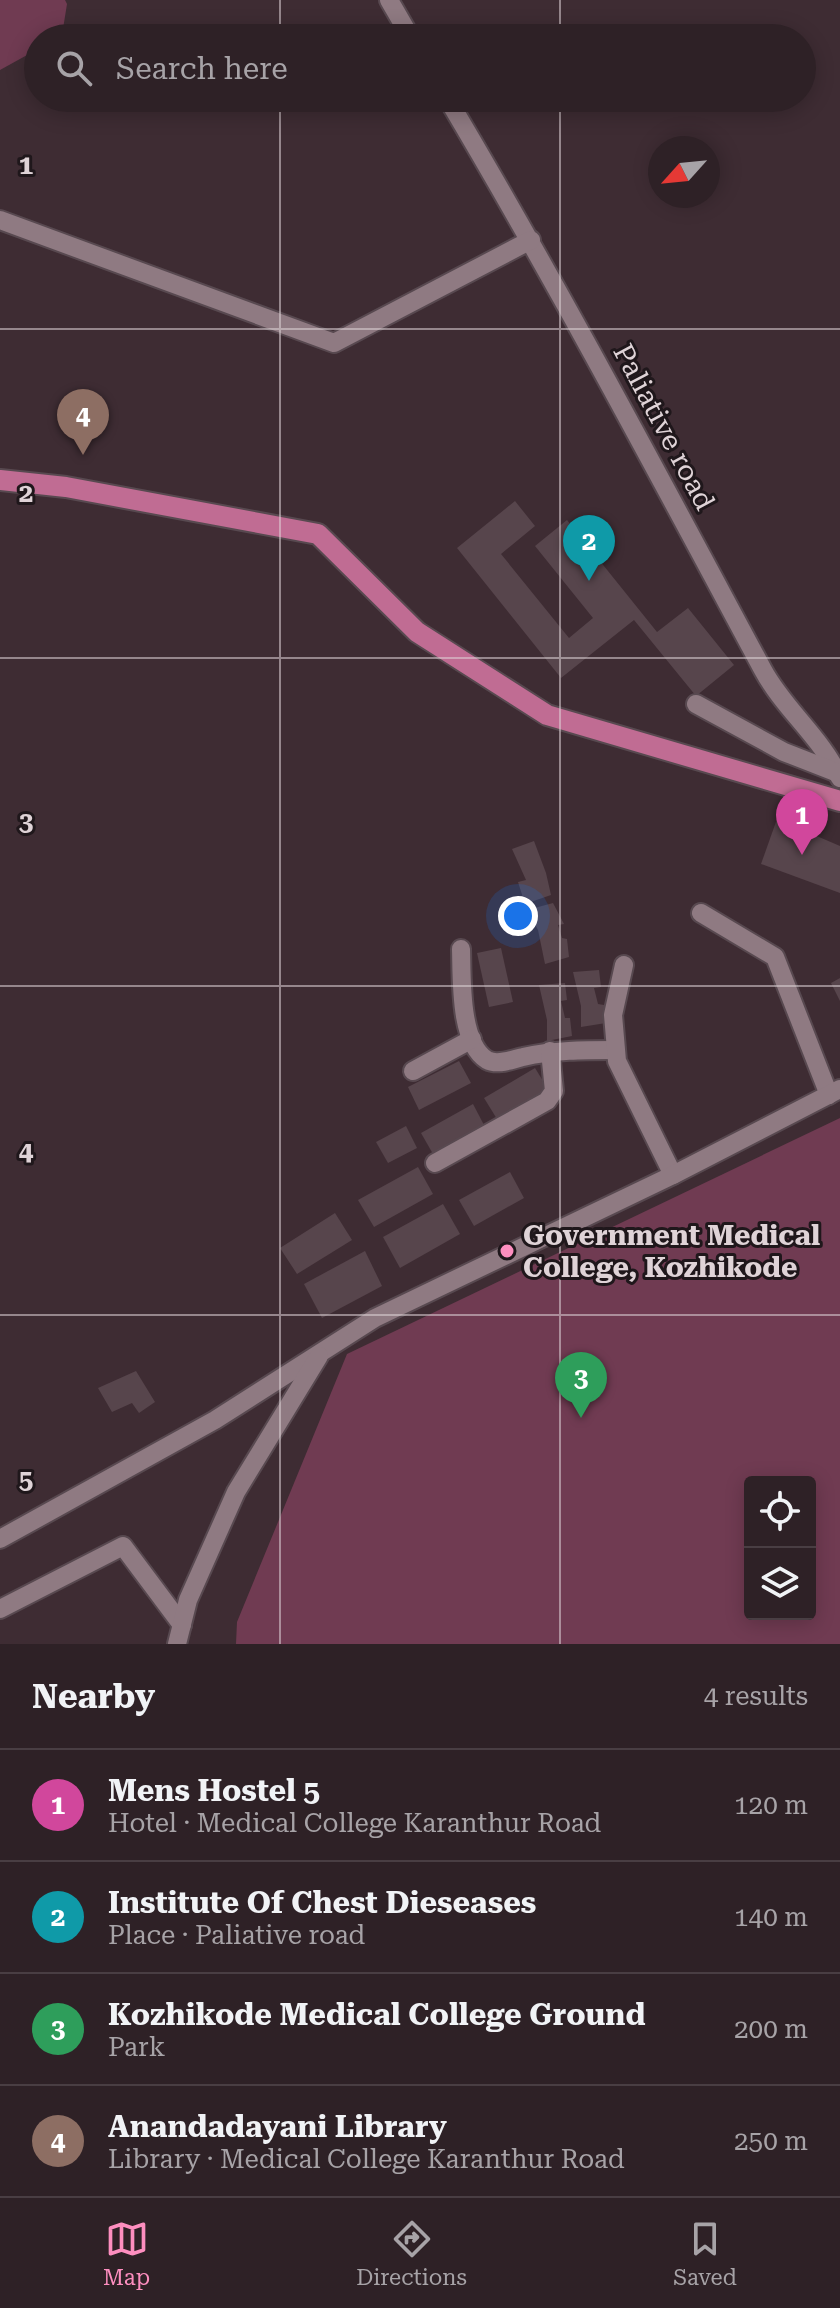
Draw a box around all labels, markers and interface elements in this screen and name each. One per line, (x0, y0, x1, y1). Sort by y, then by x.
search box (24, 24, 816, 112)
icon: search (52, 46, 96, 90)
text: Search here (116, 51, 288, 86)
north arrow (648, 136, 720, 208)
text: 1 (19, 150, 33, 180)
street label: Paliative road (606, 338, 722, 516)
pin: 4 (57, 389, 109, 455)
text: 2 (19, 478, 33, 508)
pin: 2 (563, 515, 615, 581)
pin: 1 (776, 789, 828, 855)
text: 3 (19, 807, 33, 837)
your location (498, 896, 538, 936)
text: 4 (19, 1136, 34, 1166)
place label: Government Medical College, Kozhikode (523, 1219, 820, 1284)
marker: Government Medical College, Kozhikode (498, 1242, 516, 1260)
pin: 3 (555, 1352, 607, 1418)
text: 5 (19, 1465, 33, 1495)
map controls (744, 1476, 816, 1620)
button: locate (744, 1476, 816, 1548)
button: layers (744, 1548, 816, 1620)
text: Nearby (32, 1676, 155, 1716)
text: 4 results (704, 1681, 808, 1711)
text: Mens Hostel 5 (108, 1773, 320, 1808)
text: 1 (51, 1790, 65, 1820)
text: 120 m (734, 1790, 808, 1820)
text: Hotel · Medical College Karanthur Road (108, 1808, 601, 1838)
text: Institute Of Chest Dieseases (108, 1885, 536, 1920)
text: 2 (51, 1902, 65, 1932)
text: 140 m (734, 1902, 808, 1932)
text: Place · Paliative road (108, 1920, 365, 1950)
text: Kozhikode Medical College Ground (108, 1997, 645, 2032)
text: 3 (51, 2014, 65, 2044)
text: 200 m (734, 2014, 808, 2044)
text: Park (108, 2032, 165, 2062)
text: Anandadayani Library (108, 2109, 447, 2144)
text: 4 (51, 2126, 65, 2156)
text: 250 m (734, 2126, 808, 2156)
text: Library · Medical College Karanthur Road (108, 2144, 625, 2174)
tab: Map (103, 2217, 150, 2290)
tab: Directions (356, 2217, 467, 2290)
tab: Saved (673, 2217, 737, 2290)

